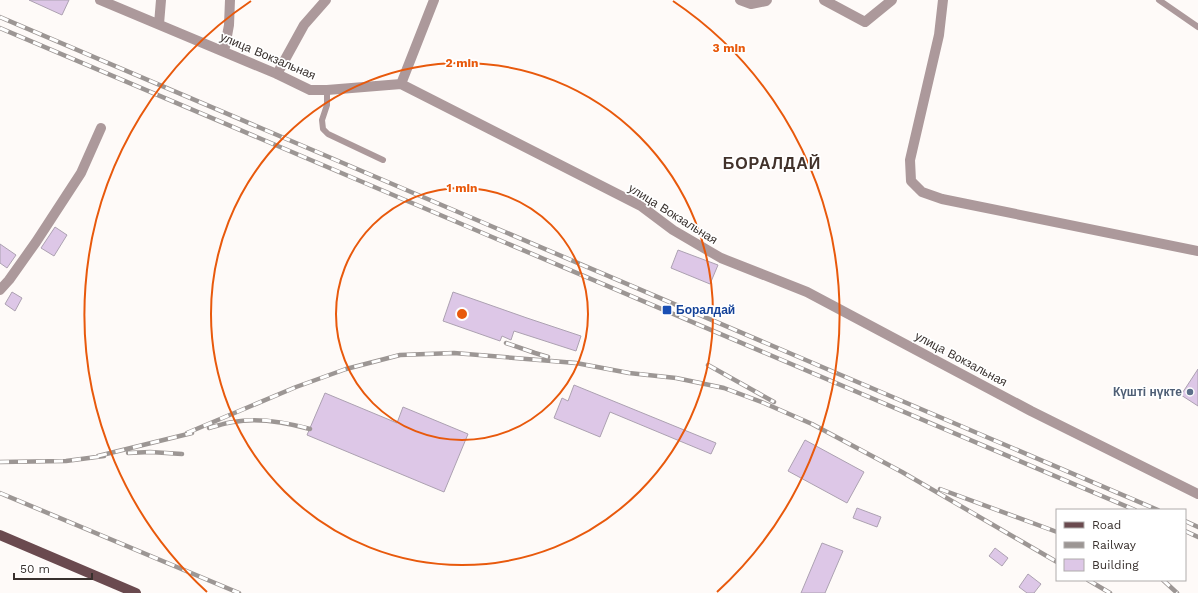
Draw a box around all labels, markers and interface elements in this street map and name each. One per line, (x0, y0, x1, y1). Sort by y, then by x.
street label: улица Вокзальная (218, 30, 318, 82)
text: 3 min (713, 41, 745, 55)
text: 2 min (446, 56, 478, 70)
district label: БОРАЛДАЙ (723, 154, 821, 173)
text: 1 min (447, 181, 477, 195)
street label: улица Вокзальная (626, 181, 720, 247)
place label: Боралдай (676, 303, 735, 317)
marker: Боралдай (661, 304, 673, 316)
centre of rings (455, 307, 469, 321)
street label: улица Вокзальная (913, 329, 1009, 389)
place label: Күшті нүкте (1113, 385, 1182, 399)
marker: Күшті нүкте (1185, 387, 1195, 397)
legend (1056, 509, 1186, 581)
text: Road (1092, 518, 1121, 532)
text: Railway (1092, 538, 1137, 552)
scale bar (14, 555, 92, 581)
text: Building (1092, 558, 1139, 572)
text: 50 m (20, 562, 50, 576)

